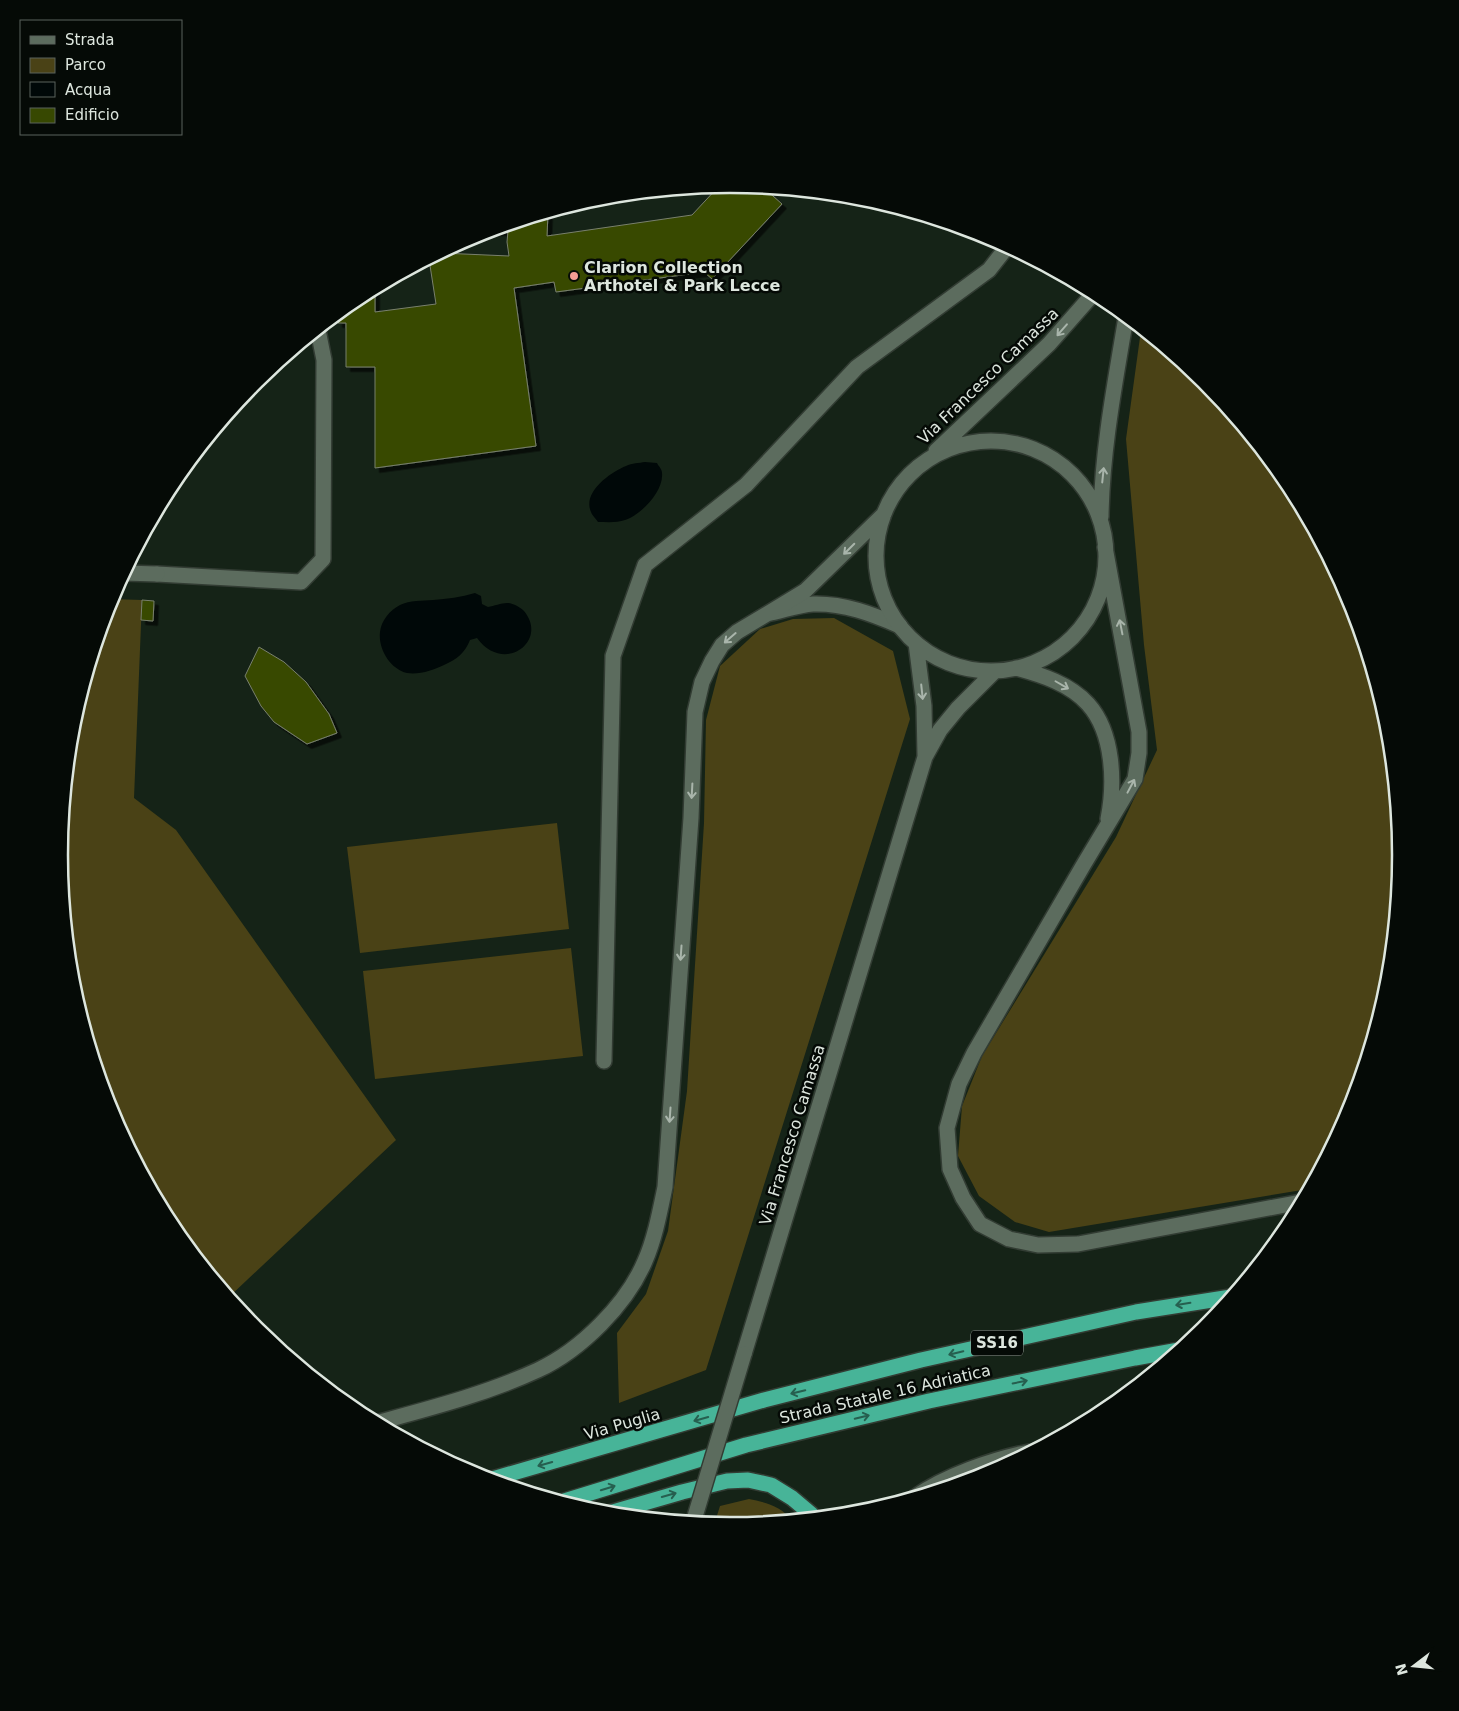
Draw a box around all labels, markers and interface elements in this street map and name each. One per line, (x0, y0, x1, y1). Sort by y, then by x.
legend (20, 20, 182, 135)
text: Strada (65, 31, 114, 49)
text: Parco (65, 56, 106, 74)
text: Acqua (65, 81, 111, 99)
text: Edificio (65, 106, 119, 124)
place label: Clarion Collection Arthotel & Park Lecce (584, 258, 781, 295)
marker: Clarion Collection Arthotel & Park Lecce (568, 270, 580, 282)
street label: Via Francesco Camassa (914, 304, 1062, 448)
one-way arrow (1056, 324, 1068, 337)
one-way arrow (1098, 467, 1108, 483)
one-way arrow (843, 543, 855, 555)
one-way arrow (1115, 619, 1125, 635)
one-way arrow (723, 633, 736, 644)
one-way arrow (1054, 681, 1068, 691)
one-way arrow (917, 683, 927, 699)
one-way arrow (1127, 779, 1136, 794)
one-way arrow (688, 783, 697, 799)
one-way arrow (677, 945, 686, 961)
street label: Via Francesco Camassa (755, 1042, 829, 1228)
one-way arrow (665, 1107, 675, 1123)
one-way arrow (1175, 1300, 1191, 1310)
road number: SS16 (971, 1330, 1023, 1356)
one-way arrow (948, 1349, 964, 1358)
street label: Strada Statale 16 Adriatica (778, 1360, 992, 1428)
one-way arrow (1012, 1376, 1028, 1386)
one-way arrow (790, 1388, 806, 1397)
street label: Via Puglia (582, 1404, 662, 1444)
one-way arrow (853, 1412, 869, 1421)
one-way arrow (693, 1414, 709, 1424)
one-way arrow (537, 1460, 553, 1470)
one-way arrow (599, 1482, 615, 1492)
one-way arrow (661, 1490, 677, 1500)
north arrow (1389, 1641, 1439, 1691)
text: N (1392, 1662, 1411, 1677)

